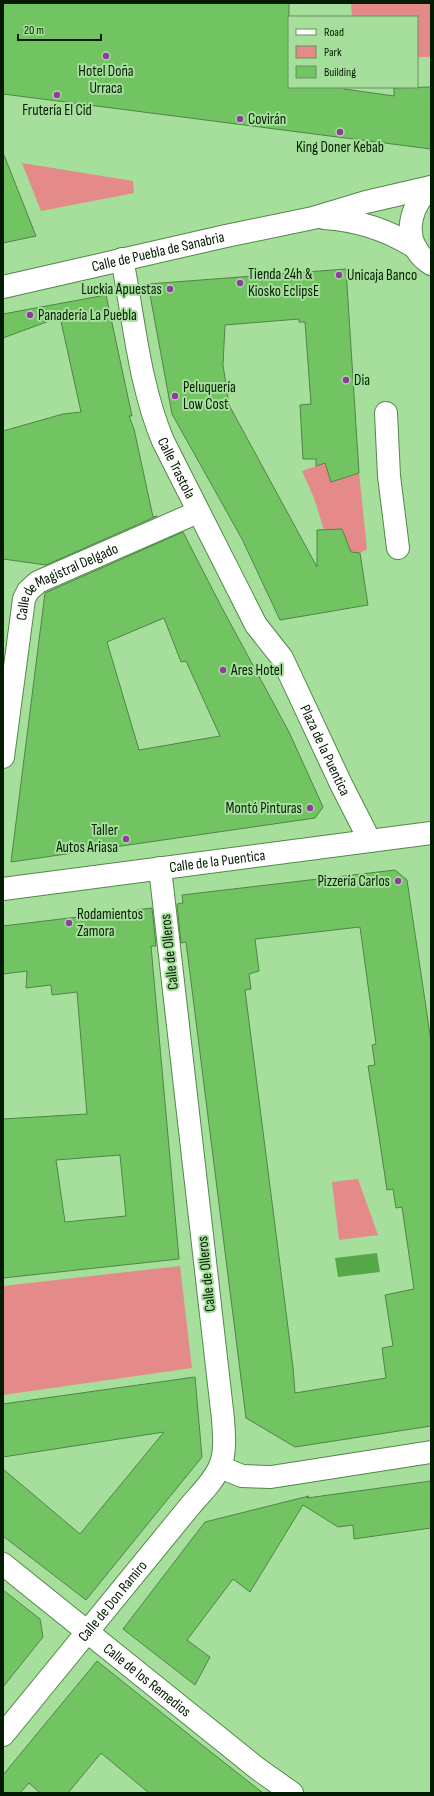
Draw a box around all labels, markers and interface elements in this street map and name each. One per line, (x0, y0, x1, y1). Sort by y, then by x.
scale bar (18, 16, 101, 42)
legend (288, 16, 418, 88)
text: 20 m (24, 23, 44, 38)
text: Road (324, 25, 344, 40)
text: Park (324, 45, 342, 60)
marker: Hotel Doña Urraca (101, 51, 111, 61)
place label: Hotel Doña Urraca (78, 62, 134, 98)
text: Building (324, 65, 356, 80)
marker: Frutería El Cid (52, 90, 62, 100)
place label: Frutería El Cid (22, 101, 92, 120)
place label: Covirán (248, 110, 286, 129)
marker: Covirán (235, 114, 245, 124)
marker: King Doner Kebab (335, 127, 345, 137)
place label: King Doner Kebab (296, 138, 384, 157)
street label: Calle de Puebla de Sanabria (90, 228, 227, 276)
place label: Tienda 24h & Kiosko EclipsE (248, 265, 319, 301)
place label: Unicaja Banco (347, 266, 417, 285)
marker: Unicaja Banco (334, 270, 344, 280)
marker: Tienda 24h & Kiosko EclipsE (235, 278, 245, 288)
place label: Luckia Apuestas (81, 280, 162, 299)
marker: Luckia Apuestas (165, 284, 175, 294)
place label: Panadería La Puebla (38, 306, 137, 325)
marker: Panadería La Puebla (25, 310, 35, 320)
place label: Dia (354, 371, 370, 390)
marker: Dia (341, 375, 351, 385)
place label: Peluquería Low Cost (183, 378, 236, 414)
marker: Peluquería Low Cost (170, 391, 180, 401)
street label: Calle Trastola (153, 434, 200, 502)
street label: Calle de Magistral Delgado (12, 539, 121, 622)
place label: Ares Hotel (230, 661, 283, 680)
marker: Ares Hotel (218, 665, 228, 675)
street label: Plaza de la Puentica (295, 702, 355, 799)
place label: Montó Pinturas (226, 799, 302, 818)
marker: Montó Pinturas (305, 803, 315, 813)
place label: Taller Autos Ariasa (55, 821, 119, 857)
marker: Taller Autos Ariasa (121, 834, 131, 844)
street label: Calle de la Puentica (168, 846, 267, 877)
place label: Pizzería Carlos (318, 872, 390, 891)
marker: Pizzería Carlos (393, 876, 403, 886)
place label: Rodamientos Zamora (77, 905, 143, 941)
street label: Calle de Olleros (156, 913, 183, 991)
marker: Rodamientos Zamora (64, 918, 74, 928)
street label: Calle de Olleros (193, 1235, 220, 1313)
street label: Calle de Don Ramiro (74, 1557, 152, 1646)
street label: Calle de los Remedios (99, 1639, 195, 1721)

